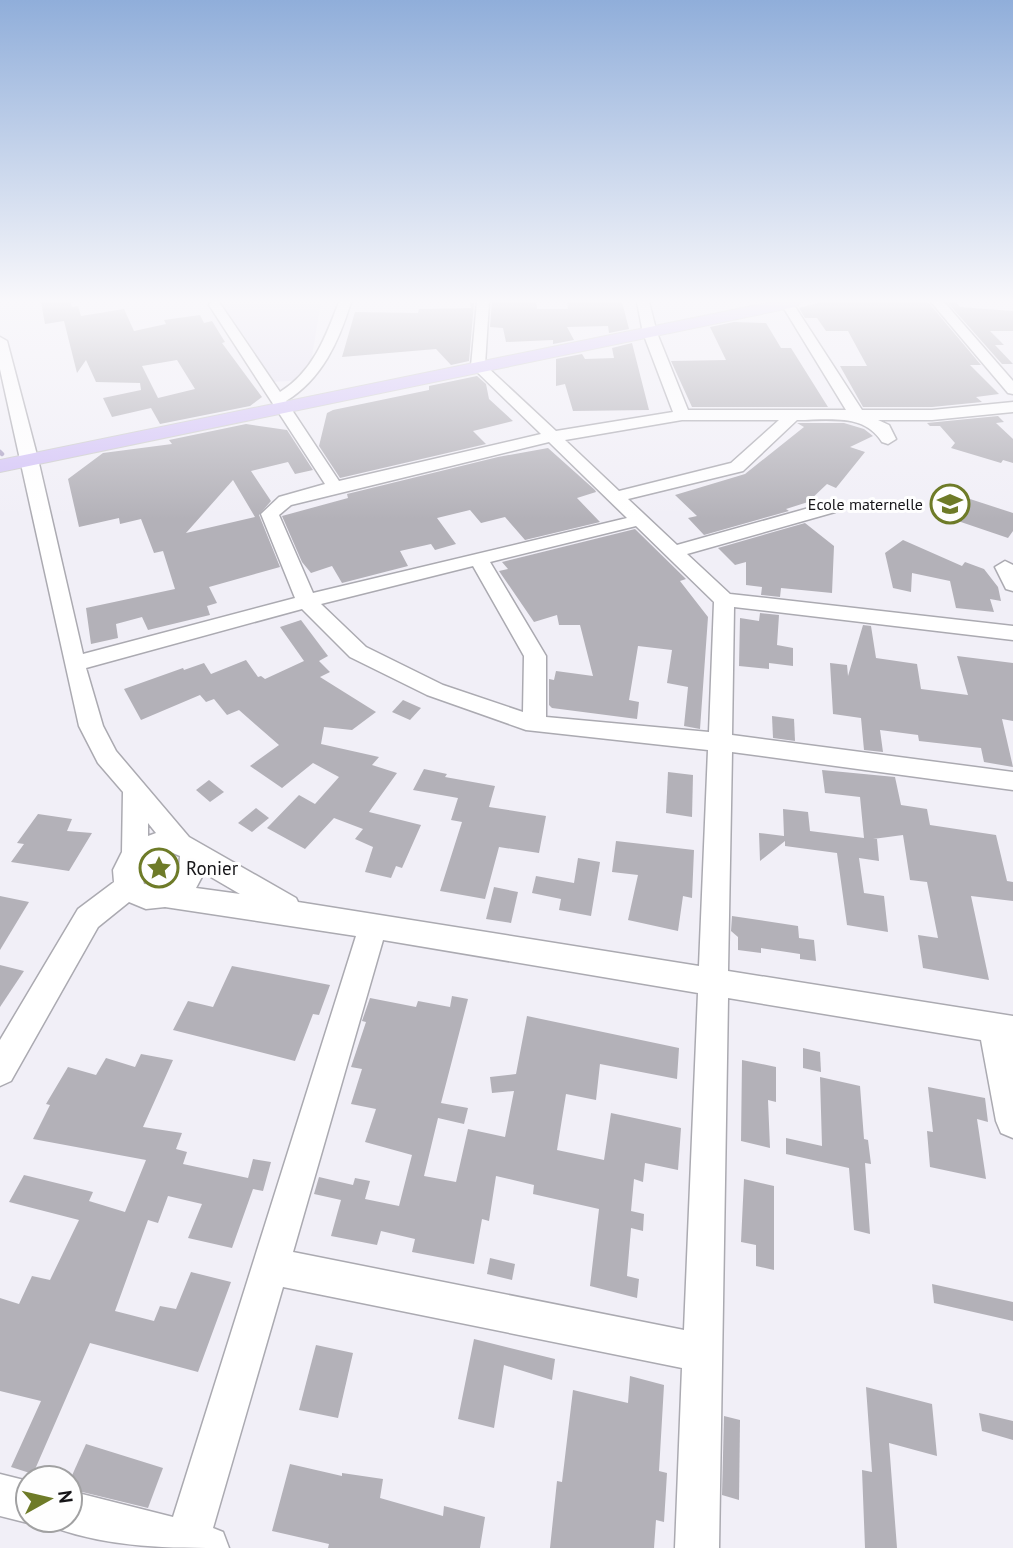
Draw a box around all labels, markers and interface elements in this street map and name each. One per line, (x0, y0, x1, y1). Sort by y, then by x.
school or university icon: Ecole maternelle (929, 483, 971, 525)
place label: Ecole maternelle (808, 494, 923, 514)
place icon: Ronier (138, 847, 180, 889)
place label: Ronier (186, 856, 239, 880)
north arrow (14, 1464, 84, 1534)
text: N (53, 1489, 79, 1504)

